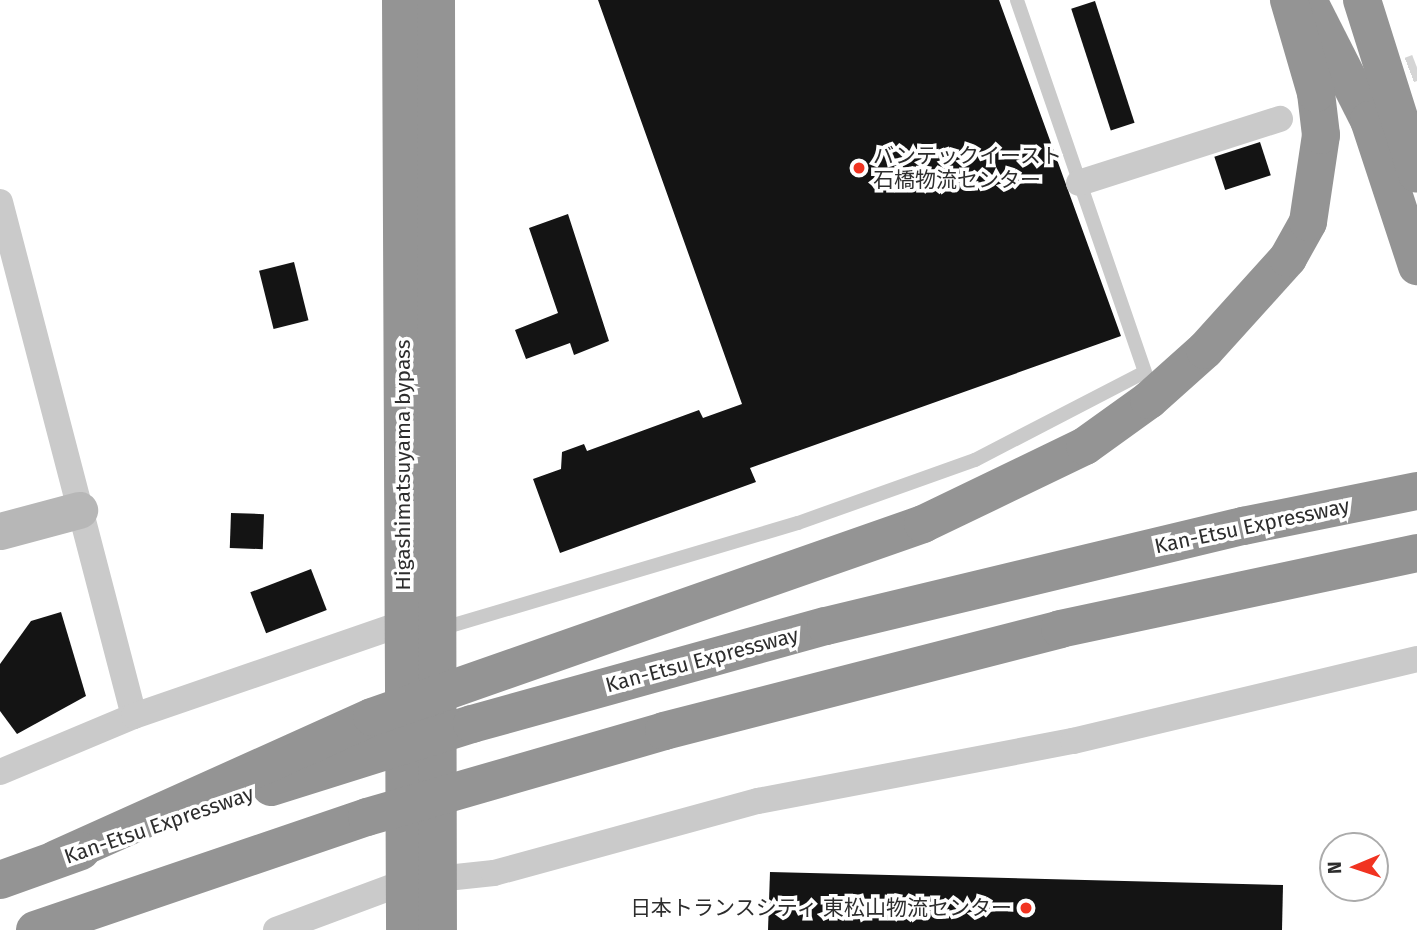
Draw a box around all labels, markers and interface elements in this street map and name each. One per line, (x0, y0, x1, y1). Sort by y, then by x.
place label: バンテックイースト 石橋物流センター (873, 143, 1062, 193)
marker: バンテックイースト 石橋物流センター (851, 160, 867, 176)
street label: Higashimatsuyama bypass (390, 339, 416, 591)
street label: Kan-Etsu Expressway (1152, 493, 1352, 559)
street label: Kan-Etsu Expressway (603, 622, 801, 698)
street label: Kan-Etsu Expressway (61, 781, 257, 869)
north arrow (1319, 832, 1389, 902)
text: N (1323, 861, 1346, 874)
place label: 日本トランスシティ 東松山物流センター (628, 895, 1012, 921)
marker: 日本トランスシティ 東松山物流センター (1018, 900, 1034, 916)

